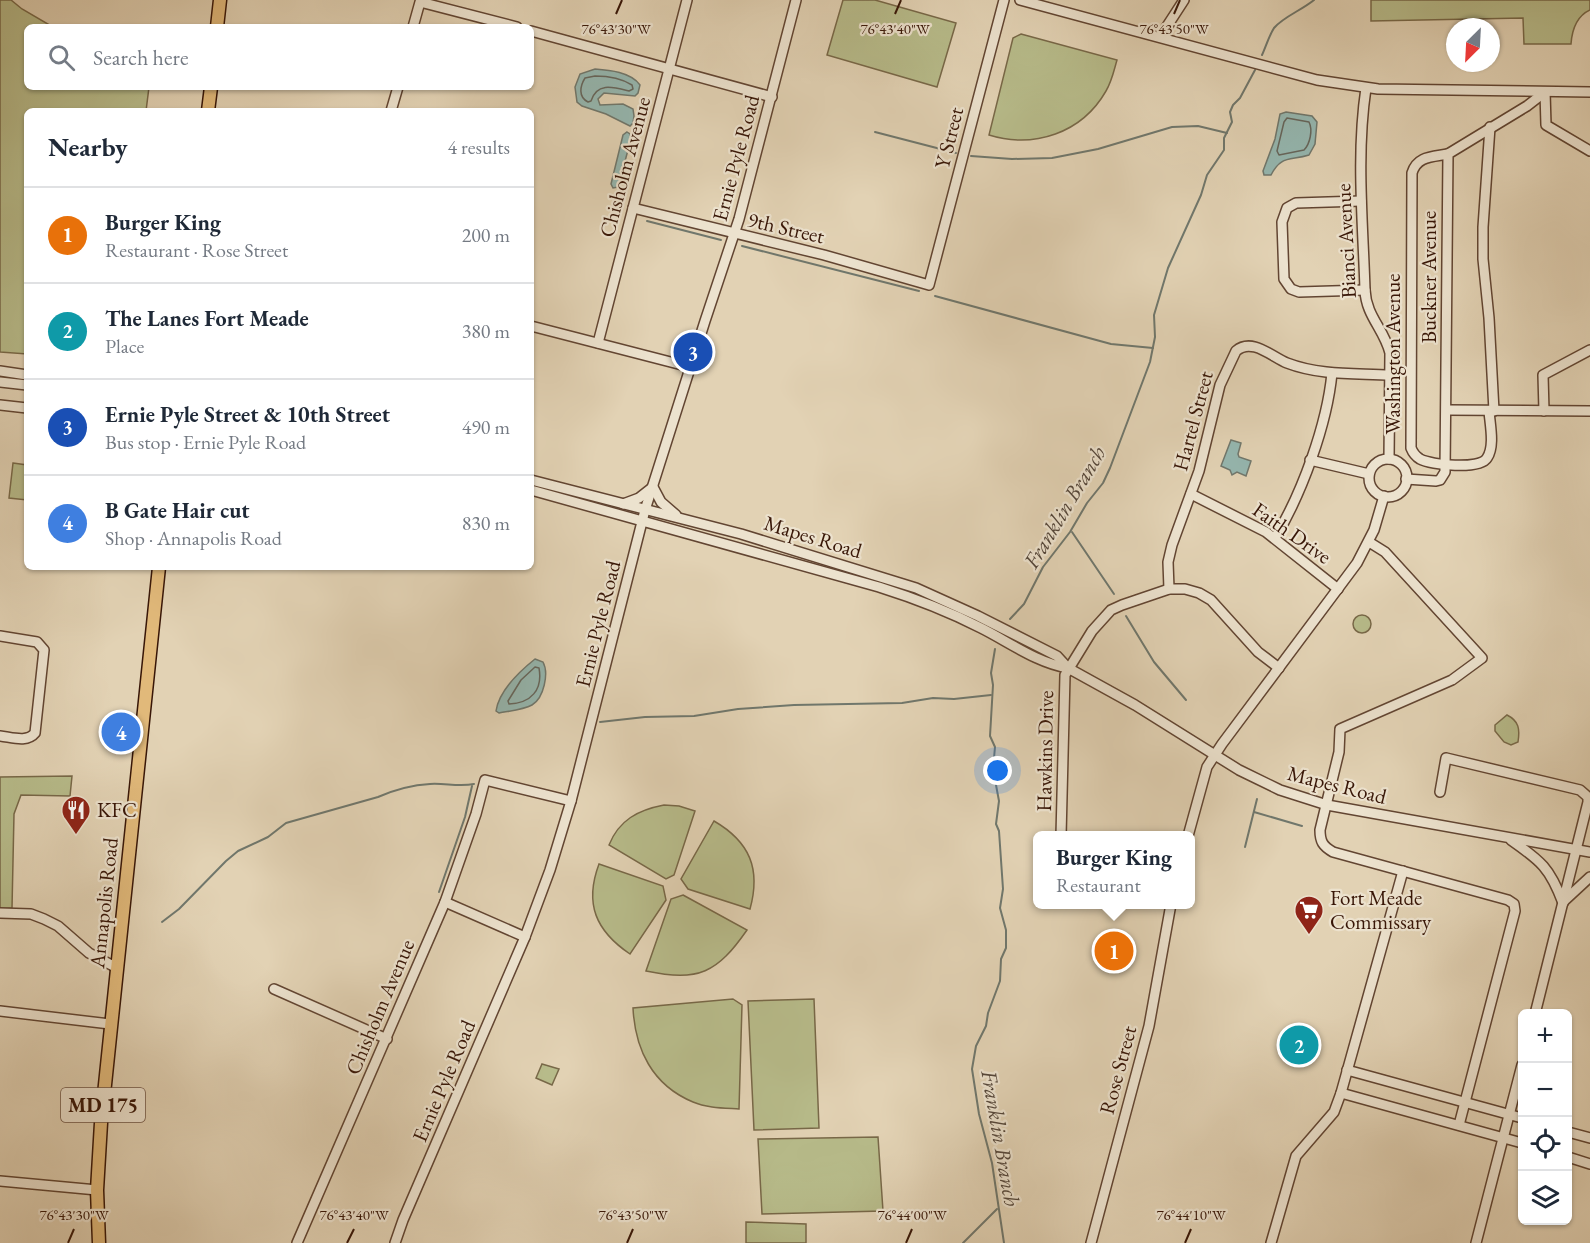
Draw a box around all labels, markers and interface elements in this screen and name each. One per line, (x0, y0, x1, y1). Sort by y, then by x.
north arrow (1446, 18, 1500, 72)
text: 76°43'30"W (581, 19, 651, 38)
text: 76°43'40"W (860, 19, 930, 38)
text: 76°43'50"W (1139, 19, 1209, 38)
search box (24, 24, 534, 90)
icon: search (45, 41, 78, 74)
text: Search here (93, 43, 188, 72)
street label: Ernie Pyle Road (706, 91, 765, 224)
street label: Chisholm Avenue (593, 94, 656, 240)
street label: Y Street (928, 104, 969, 171)
text: Nearby (48, 130, 128, 164)
text: 4 results (447, 134, 510, 160)
street label: Bianci Avenue (1329, 183, 1362, 299)
street label: 9th Street (745, 206, 827, 250)
text: Burger King (105, 208, 221, 237)
street label: Buckner Avenue (1415, 211, 1442, 343)
text: 1 (62, 222, 73, 248)
text: 200 m (462, 222, 510, 248)
text: Restaurant · Rose Street (105, 237, 288, 263)
street label: Washington Avenue (1379, 273, 1406, 435)
text: The Lanes Fort Meade (105, 304, 309, 333)
text: 2 (62, 318, 73, 344)
text: 380 m (462, 318, 510, 344)
pin: 3 (674, 330, 712, 374)
text: Place (105, 333, 144, 359)
street label: Hartel Street (1166, 367, 1219, 474)
text: Ernie Pyle Street & 10th Street (105, 400, 390, 429)
text: 3 (62, 414, 73, 440)
text: 490 m (462, 414, 510, 440)
text: Bus stop · Ernie Pyle Road (105, 429, 306, 455)
water label: Franklin Branch (1016, 441, 1112, 575)
text: B Gate Hair cut (105, 496, 250, 525)
street label: Faith Drive (1248, 496, 1337, 569)
street label: Mapes Road (761, 509, 866, 564)
text: 4 (62, 510, 73, 536)
text: 830 m (462, 510, 510, 536)
text: Shop · Annapolis Road (105, 525, 282, 551)
street label: Ernie Pyle Road (569, 557, 626, 690)
street label: Hawkins Drive (1030, 690, 1059, 812)
pin: 4 (102, 710, 140, 754)
your location (983, 756, 1012, 785)
street label: Mapes Road (1285, 759, 1390, 810)
restaurant icon: KFC (60, 794, 92, 836)
place label: KFC (97, 796, 137, 823)
popup (1033, 831, 1195, 909)
street label: Annapolis Road (83, 836, 124, 971)
text: Burger King (1056, 843, 1172, 872)
text: Restaurant (1056, 872, 1141, 898)
place label: Fort Meade Commissary (1330, 884, 1432, 935)
supermarket icon: Fort Meade Commissary (1293, 894, 1325, 936)
pin: 1 (1094, 928, 1134, 974)
street label: Chisholm Avenue (339, 935, 420, 1079)
map controls (1518, 1009, 1572, 1225)
button: + (1518, 1009, 1572, 1063)
street label: Ernie Pyle Road (406, 1016, 481, 1146)
street label: Rose Street (1093, 1022, 1142, 1117)
pin: 2 (1280, 1022, 1318, 1068)
button: − (1518, 1063, 1572, 1117)
water label: Franklin Branch (974, 1067, 1027, 1209)
road number: MD 175 (61, 1088, 145, 1122)
button: locate (1518, 1117, 1572, 1171)
button: layers (1518, 1171, 1572, 1225)
text: 76°43'30"W (39, 1205, 109, 1224)
text: 76°43'40"W (319, 1205, 389, 1224)
text: 76°43'50"W (598, 1205, 668, 1224)
text: 76°44'00"W (877, 1205, 947, 1224)
text: 76°44'10"W (1156, 1205, 1226, 1224)

